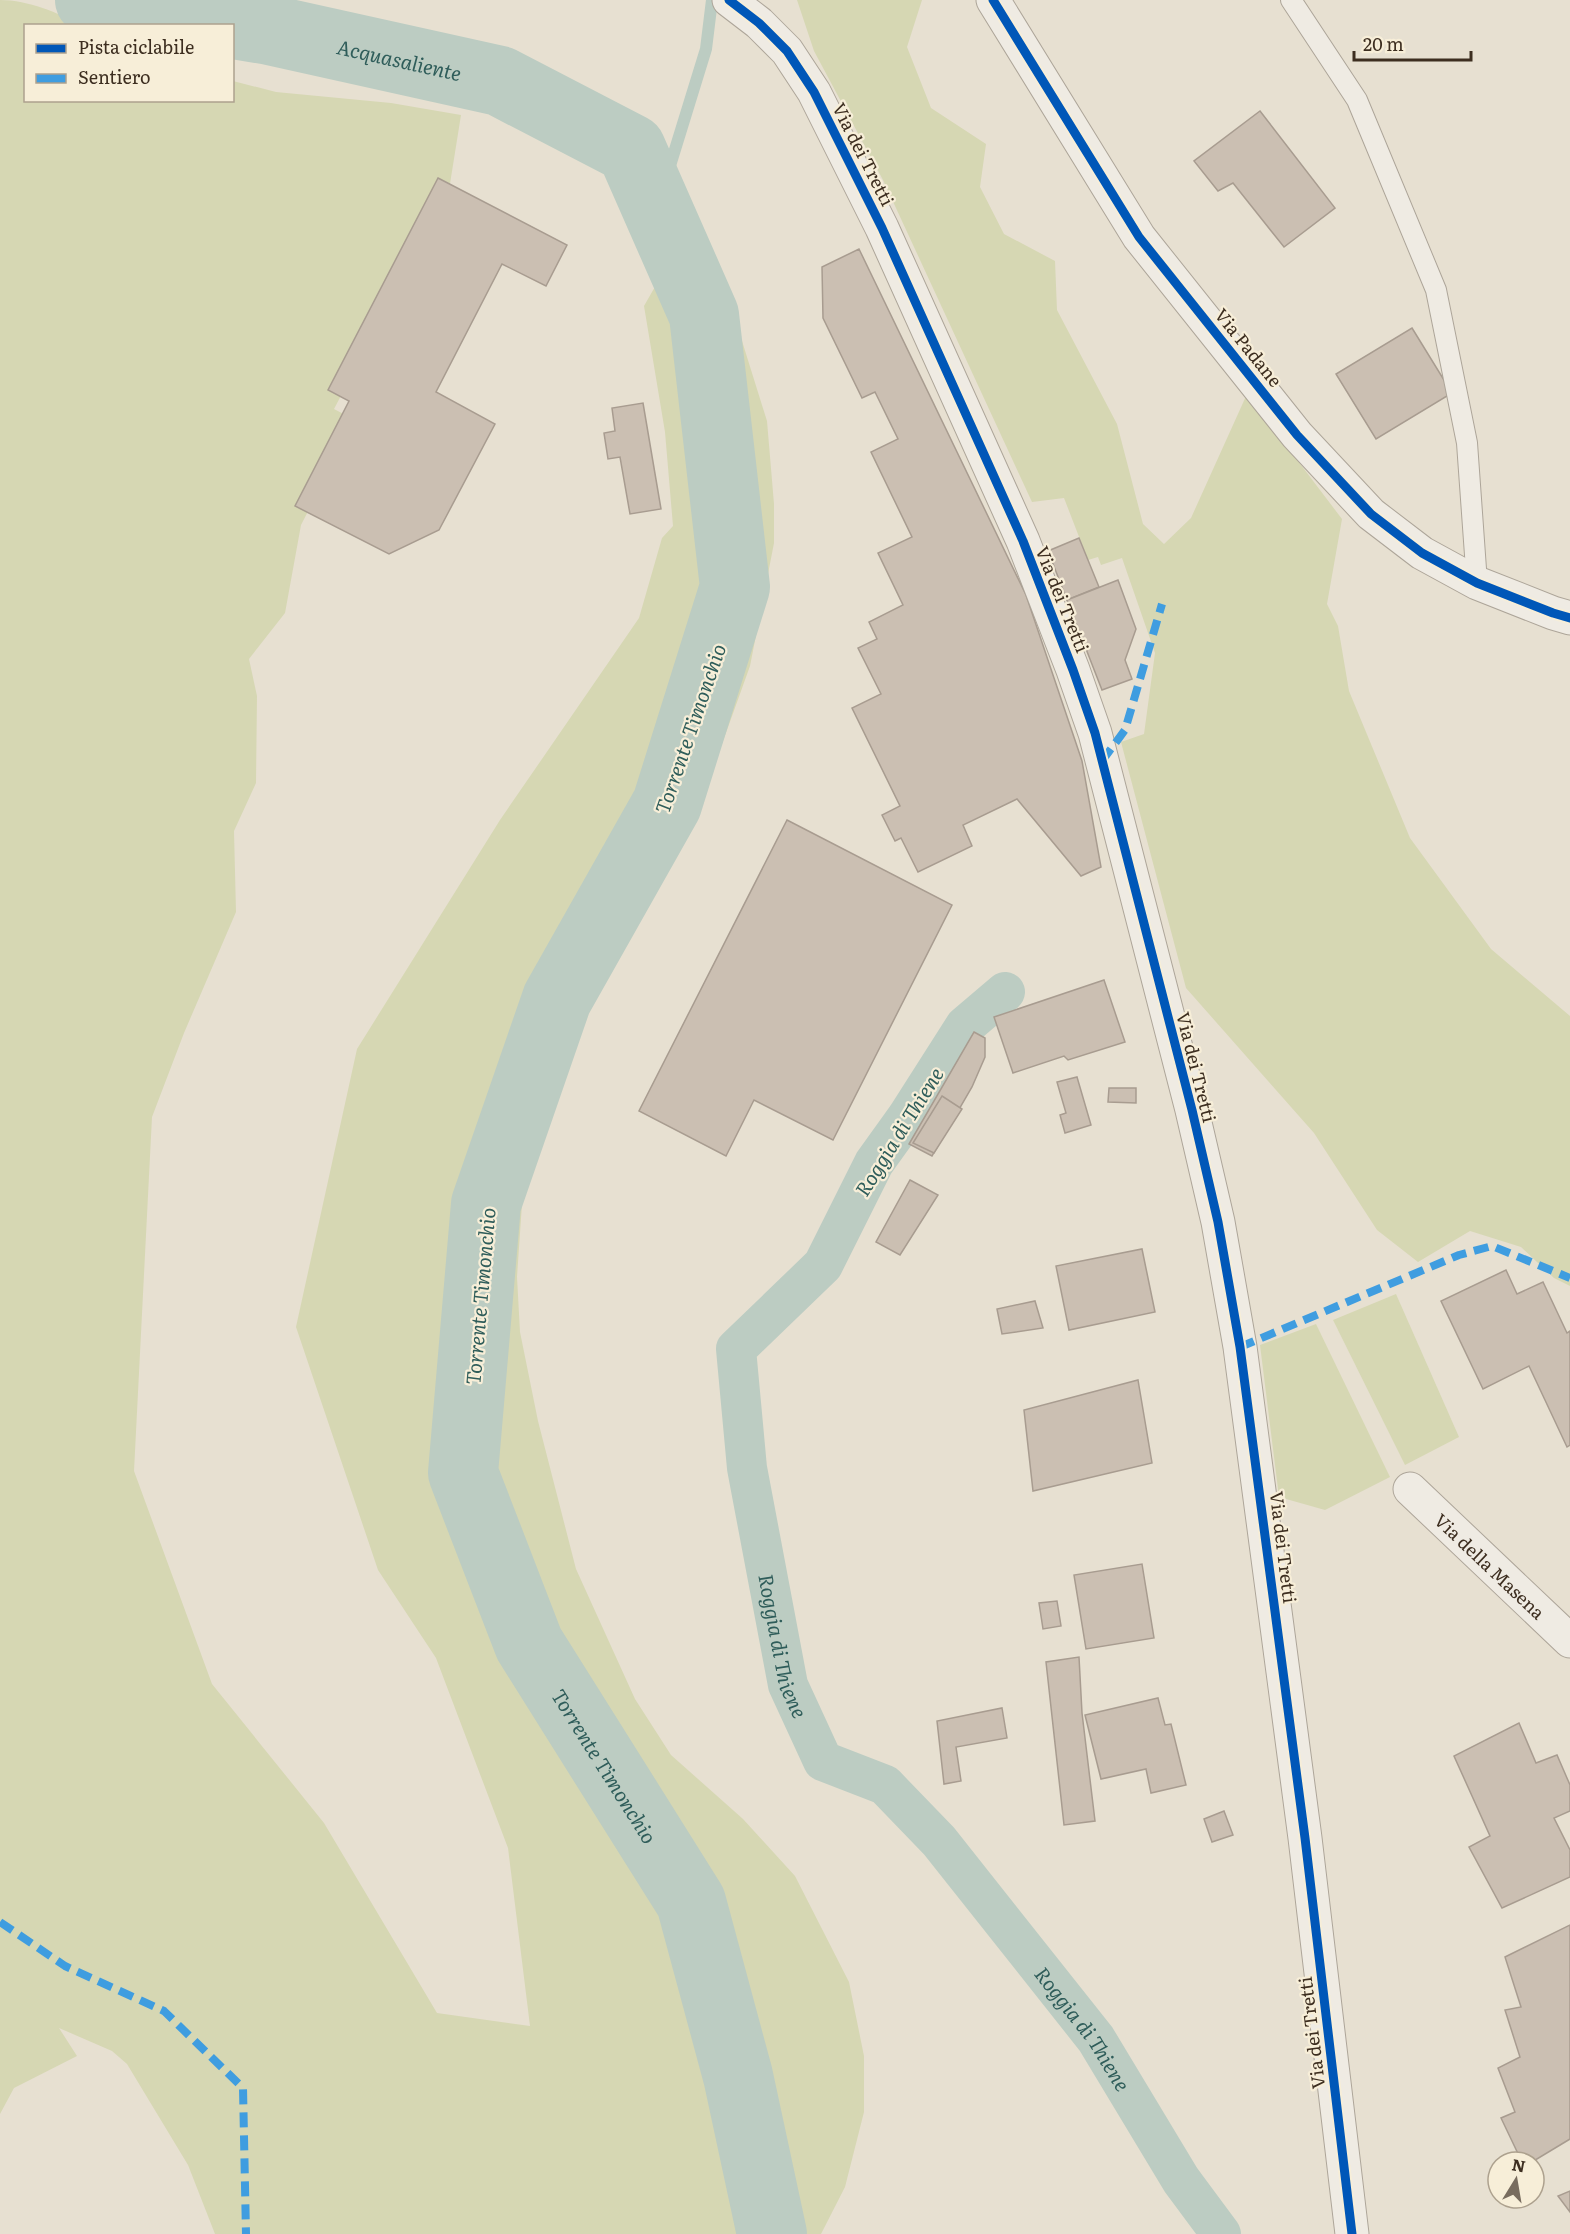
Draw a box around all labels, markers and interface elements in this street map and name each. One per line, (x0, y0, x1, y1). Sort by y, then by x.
legend (24, 24, 234, 102)
scale bar (1354, 24, 1471, 62)
water label: Acquasaliente (334, 30, 465, 87)
text: 20 m (1363, 30, 1404, 57)
text: Pista ciclabile (78, 33, 194, 60)
text: Sentiero (78, 63, 151, 90)
street label: Via dei Tretti (826, 98, 902, 210)
street label: Via Padane (1209, 302, 1289, 392)
street label: Via dei Tretti (1029, 542, 1097, 656)
water label: Torrente Timonchio (646, 639, 732, 817)
street label: Via dei Tretti (1170, 1009, 1224, 1125)
water label: Roggia di Thiene (846, 1061, 950, 1201)
water label: Torrente Timonchio (456, 1206, 502, 1386)
street label: Via dei Tretti (1264, 1489, 1304, 1605)
street label: Via della Masena (1429, 1506, 1552, 1625)
water label: Roggia di Thiene (752, 1571, 816, 1722)
water label: Torrente Timonchio (545, 1682, 665, 1849)
water label: Roggia di Thiene (1029, 1959, 1139, 2096)
street label: Via dei Tretti (1291, 1975, 1331, 2091)
north arrow (1486, 2150, 1546, 2210)
text: N (1510, 2151, 1528, 2177)

